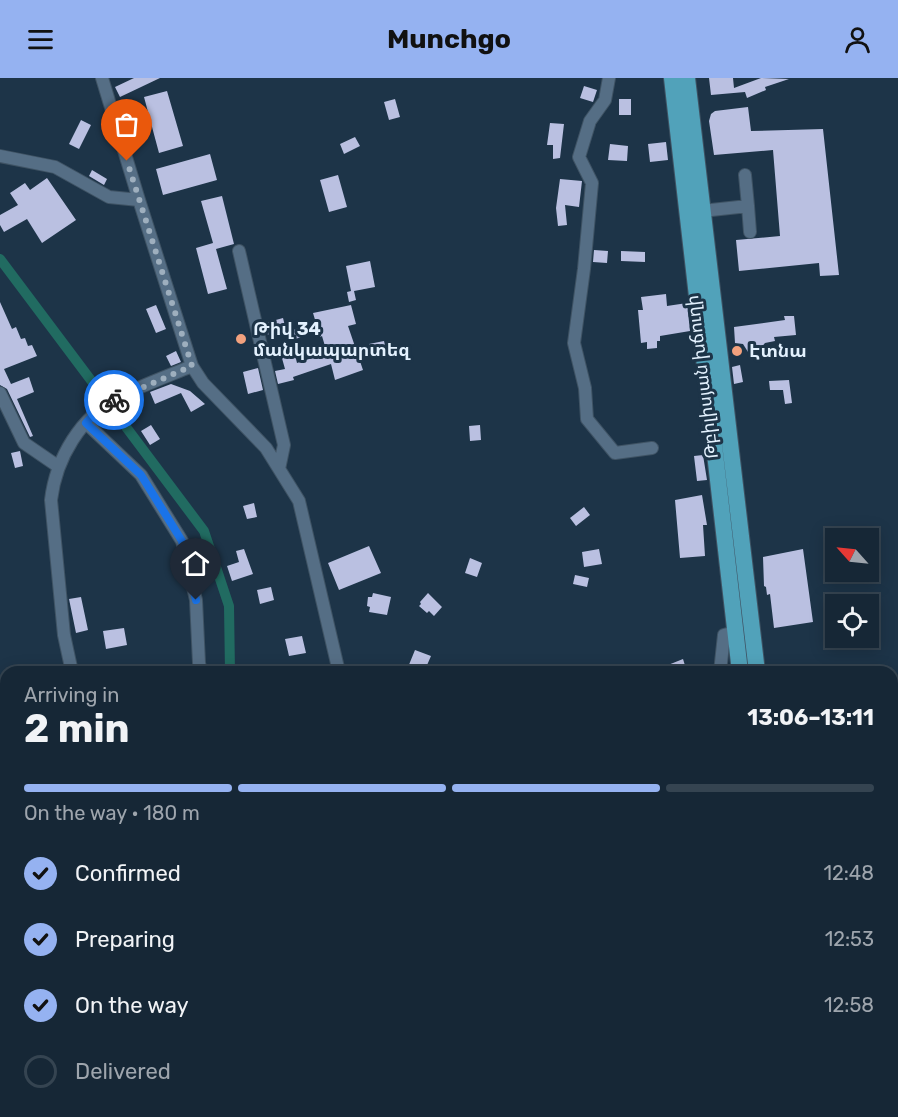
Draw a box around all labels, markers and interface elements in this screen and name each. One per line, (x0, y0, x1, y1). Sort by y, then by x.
icon: menu (24, 23, 57, 56)
text: Munchgo (387, 23, 511, 55)
icon: person (841, 23, 874, 56)
pin (101, 99, 152, 161)
icon: bag (110, 108, 143, 141)
street label: Թբիլիսյան խճուղի (681, 294, 723, 460)
place label: Թիվ 34 մանկապարտեզ (253, 318, 411, 361)
marker: Թիվ 34 մանկապարտեզ (234, 332, 248, 346)
place label: Էտնա (749, 340, 807, 362)
marker: Էտնա (730, 344, 744, 358)
courier (84, 370, 144, 430)
icon: bike (98, 384, 131, 417)
north arrow (825, 528, 879, 582)
map controls (825, 528, 879, 648)
pin (170, 538, 221, 600)
icon: home (179, 547, 212, 580)
button: locate (825, 594, 879, 648)
text: Arriving in (24, 683, 119, 707)
text: 13:06–13:11 (747, 704, 874, 731)
text: 2 min (24, 706, 130, 752)
text: On the way · 180 m (24, 801, 200, 825)
icon: check (24, 857, 57, 890)
text: Confirmed (75, 860, 181, 887)
text: 12:48 (823, 861, 874, 885)
icon: check (24, 923, 57, 956)
text: Preparing (75, 926, 175, 953)
text: 12:53 (825, 927, 874, 951)
icon: check (24, 989, 57, 1022)
text: On the way (75, 992, 189, 1019)
text: 12:58 (824, 993, 874, 1017)
text: Delivered (75, 1058, 171, 1085)

